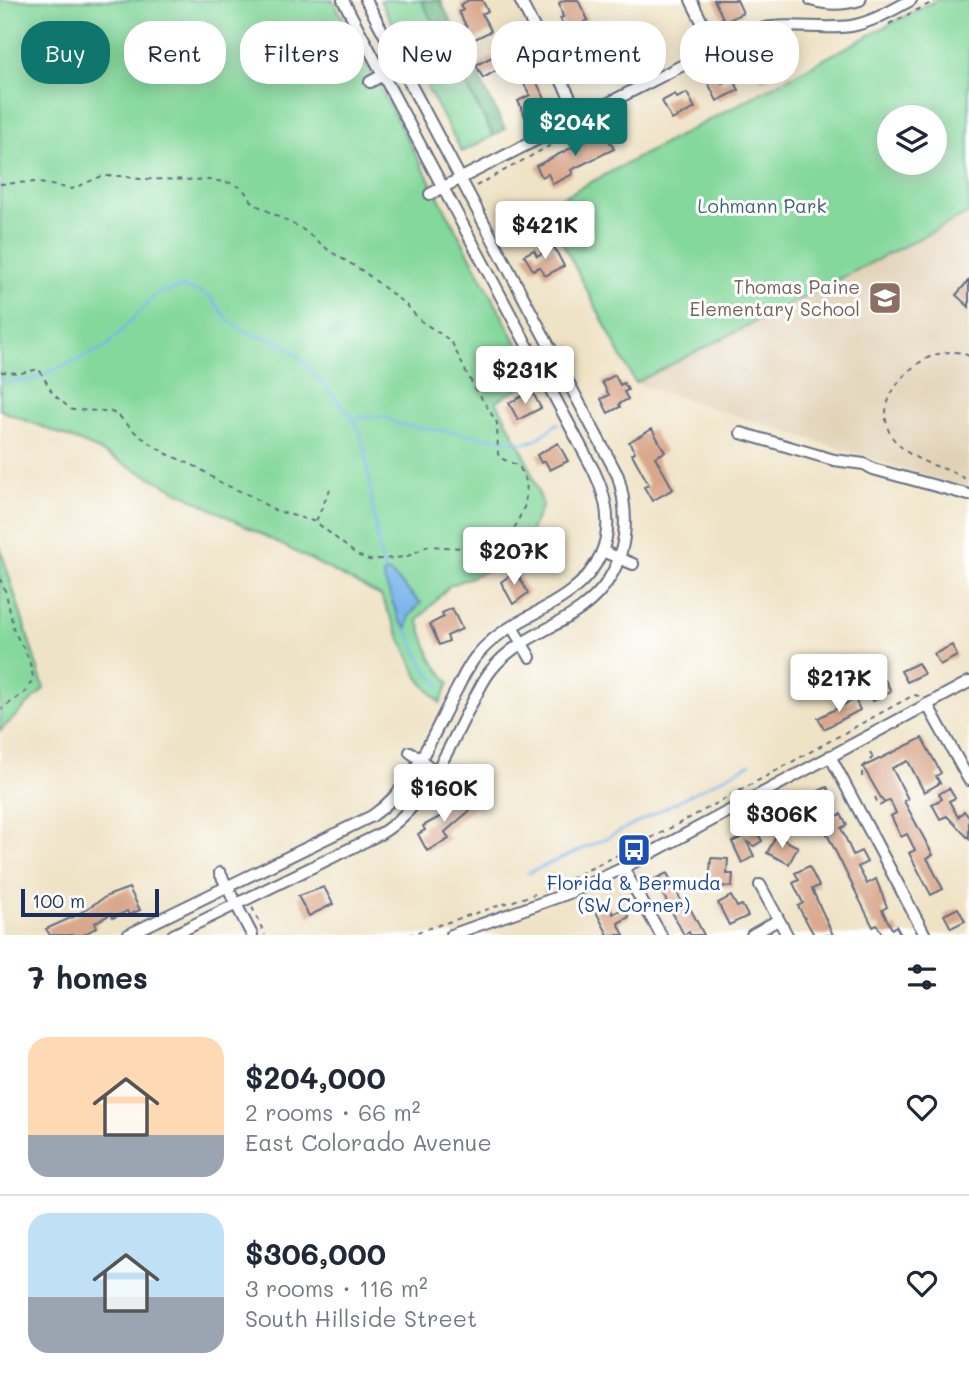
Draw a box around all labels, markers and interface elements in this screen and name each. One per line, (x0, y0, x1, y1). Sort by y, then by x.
chip: Buy (21, 21, 110, 84)
chip: Rent (124, 21, 226, 84)
chip: Filters (240, 21, 364, 84)
chip: New (378, 21, 477, 84)
chip: Apartment (491, 21, 666, 84)
chip: House (680, 21, 799, 84)
pin: $204K (526, 99, 624, 158)
map controls (877, 105, 947, 175)
button: layers (877, 105, 947, 175)
text: $204K (539, 106, 611, 136)
park label: Lohmann Park (697, 193, 827, 218)
pin: $421K (496, 202, 594, 261)
text: $421K (512, 209, 578, 239)
place label: Thomas Paine Elementary School (690, 274, 860, 321)
school or university icon: Thomas Paine Elementary School (866, 279, 904, 317)
pin: $231K (476, 346, 574, 406)
text: $231K (492, 354, 558, 384)
pin: $207K (465, 528, 563, 587)
text: $207K (479, 535, 549, 565)
pin: $217K (790, 654, 888, 714)
text: $217K (806, 662, 872, 692)
pin: $160K (395, 764, 493, 824)
text: $160K (410, 772, 478, 802)
pin: $306K (733, 790, 831, 850)
text: $306K (746, 798, 818, 828)
bus stop icon: Florida & Bermuda (SW Corner) (615, 831, 653, 869)
place label: Florida & Bermuda (SW Corner) (547, 870, 721, 917)
scale bar (21, 886, 159, 918)
text: 100 m (32, 888, 85, 913)
text: 7 homes (28, 957, 148, 997)
icon: filters (903, 958, 941, 996)
text: $204,000 (245, 1057, 386, 1097)
icon: home (84, 1065, 168, 1149)
icon: heart (903, 1088, 941, 1126)
text: 2 rooms · 66 m² (245, 1097, 420, 1127)
text: East Colorado Avenue (245, 1127, 492, 1157)
text: $306,000 (245, 1233, 386, 1273)
icon: home (84, 1241, 168, 1325)
icon: heart (903, 1264, 941, 1302)
text: 3 rooms · 116 m² (245, 1273, 428, 1303)
text: South Hillside Street (245, 1303, 477, 1333)

